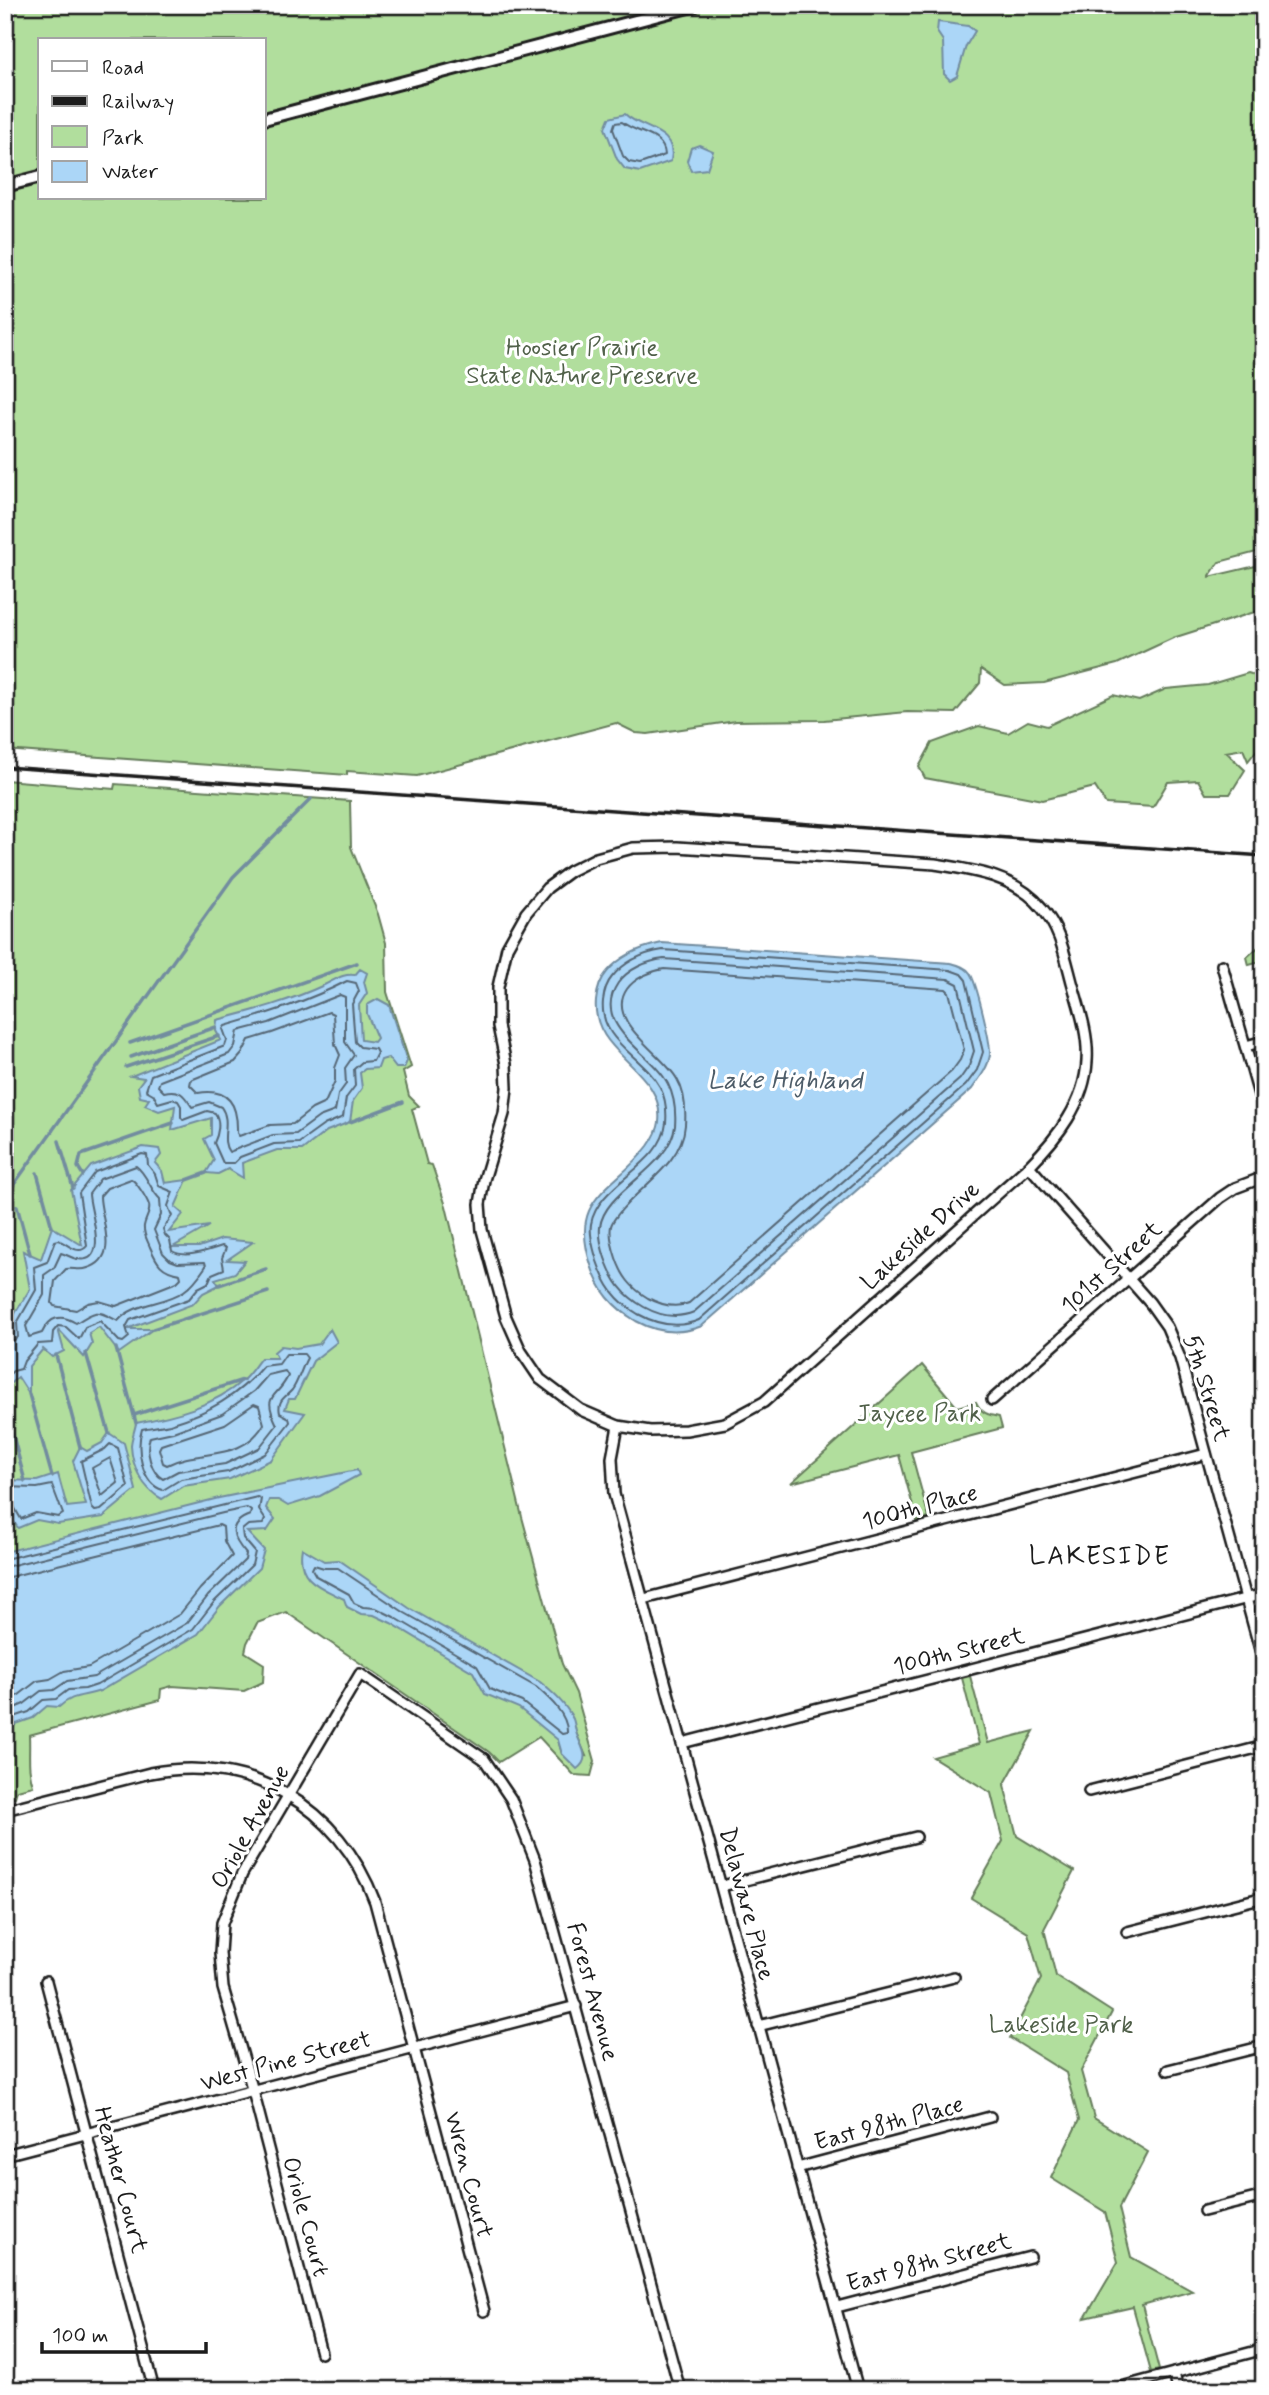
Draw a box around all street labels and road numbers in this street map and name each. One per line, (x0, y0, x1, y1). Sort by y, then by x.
street label: Lakeside Drive (855, 1174, 987, 1298)
street label: 101st Street (1055, 1214, 1169, 1322)
street label: 5th Street (1175, 1331, 1237, 1445)
street label: 100th Place (859, 1478, 981, 1538)
street label: 100th Street (890, 1621, 1028, 1683)
street label: Oriole Avenue (204, 1760, 298, 1894)
street label: Delaware Place (711, 1824, 781, 1984)
street label: Forest Avenue (559, 1919, 625, 2065)
street label: West Pine Street (197, 2024, 375, 2100)
street label: East 98th Place (811, 2089, 967, 2159)
street label: Heather Court (86, 2103, 154, 2257)
street label: Wren Court (436, 2109, 500, 2241)
street label: Oriole Court (274, 2154, 336, 2280)
street label: East 98th Street (843, 2226, 1015, 2300)

